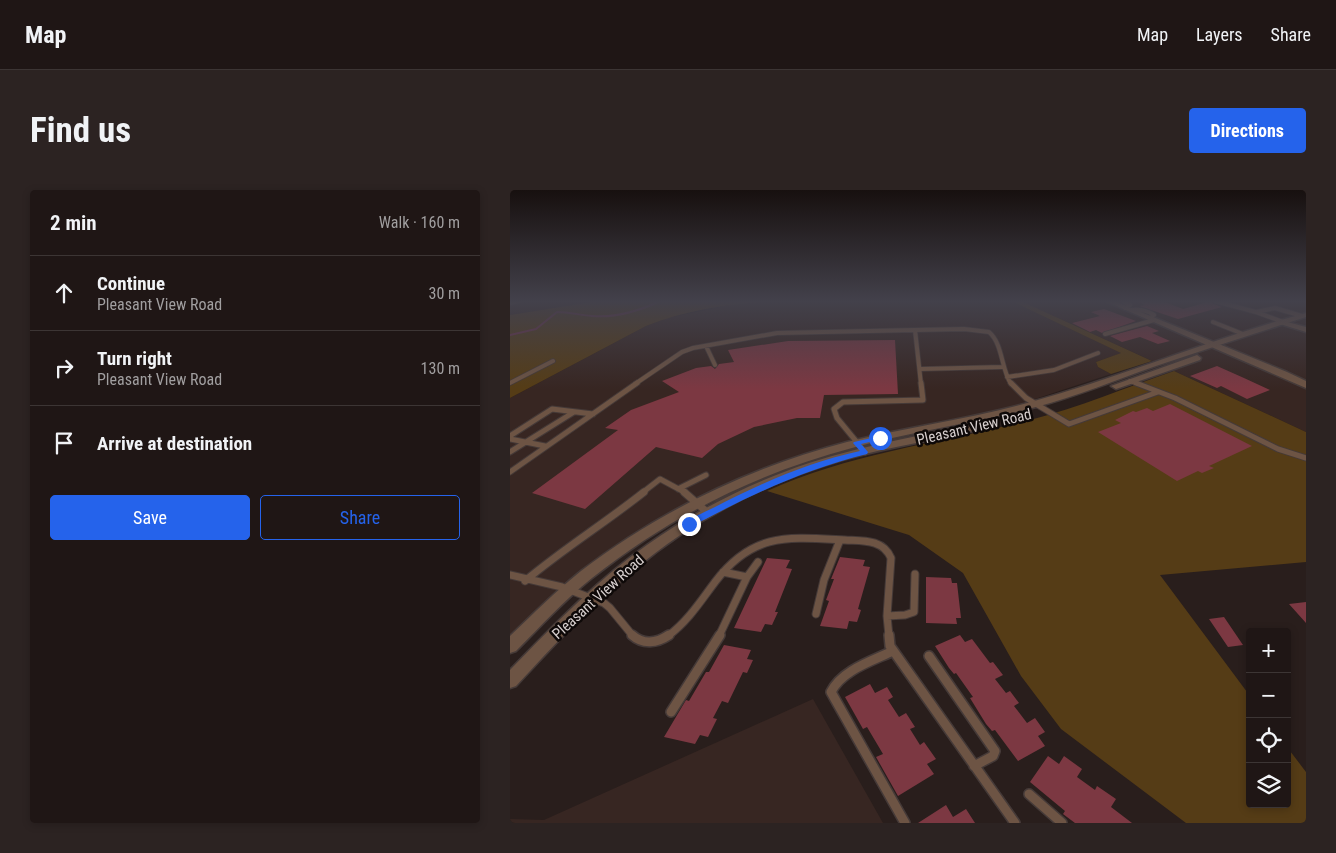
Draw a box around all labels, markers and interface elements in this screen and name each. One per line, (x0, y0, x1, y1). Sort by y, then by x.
text: Map (25, 21, 66, 49)
text: Map (1137, 24, 1168, 45)
text: Layers (1196, 24, 1243, 45)
text: Share (1271, 24, 1311, 45)
button: Directions (1189, 108, 1306, 153)
text: Find us (30, 110, 131, 151)
text: 2 min (50, 211, 97, 235)
text: Walk · 160 m (379, 213, 460, 232)
text: Continue (97, 272, 165, 295)
icon: ahead (50, 279, 78, 307)
text: 30 m (428, 284, 460, 303)
text: Pleasant View Road (97, 295, 222, 314)
text: Turn right (97, 347, 172, 370)
icon: right (50, 354, 78, 382)
text: 130 m (421, 359, 460, 378)
text: Pleasant View Road (97, 370, 222, 389)
street label: Pleasant View Road (915, 405, 1033, 449)
route start (869, 427, 892, 450)
icon: arrive (50, 429, 78, 457)
text: Arrive at destination (97, 432, 252, 455)
button: Save (50, 495, 250, 540)
button: Share (260, 495, 460, 540)
route end (678, 513, 701, 536)
street label: Pleasant View Road (548, 551, 648, 643)
map controls (1246, 628, 1291, 808)
button: + (1246, 628, 1291, 673)
button: − (1246, 673, 1291, 718)
button: locate (1246, 718, 1291, 763)
button: layers (1246, 763, 1291, 808)

